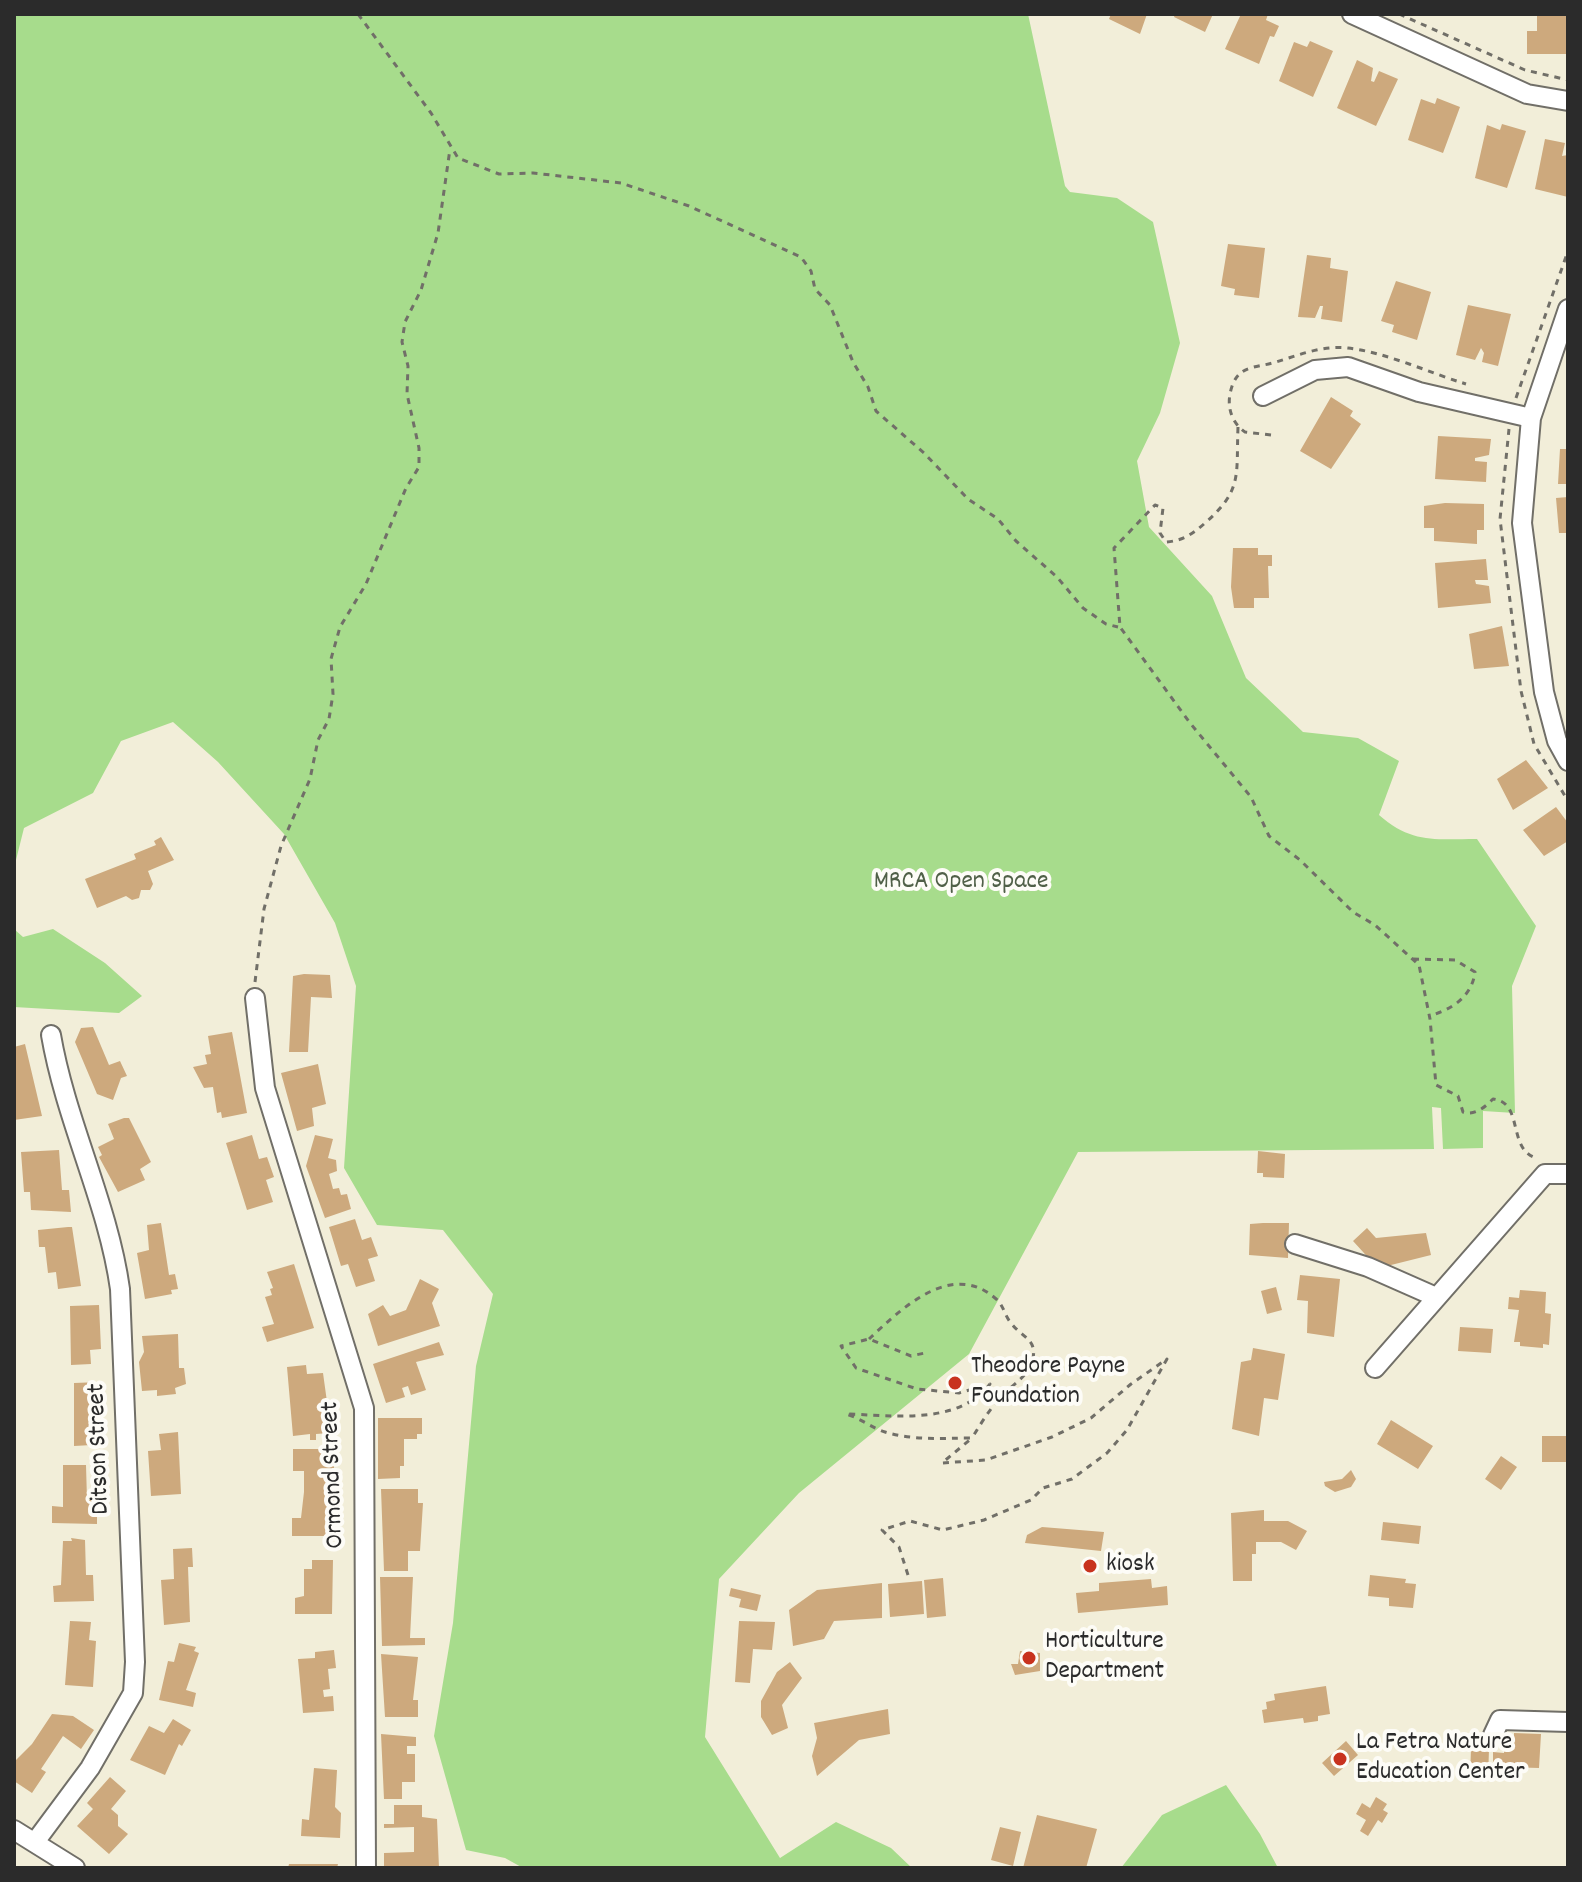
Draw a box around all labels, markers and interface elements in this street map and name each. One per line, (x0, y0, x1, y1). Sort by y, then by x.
park label: MRCA Open Space (874, 867, 1048, 899)
place label: Theodore Payne Foundation (971, 1352, 1125, 1414)
marker: Theodore Payne Foundation (946, 1374, 964, 1392)
street label: Ditson Street (83, 1383, 119, 1515)
street label: Ormond Street (317, 1401, 353, 1549)
place label: kiosk (1106, 1550, 1155, 1582)
marker: kiosk (1081, 1557, 1099, 1575)
place label: Horticulture Department (1045, 1627, 1164, 1688)
marker: Horticulture Department (1020, 1649, 1038, 1667)
place label: La Fetra Nature Education Center (1356, 1728, 1525, 1790)
marker: La Fetra Nature Education Center (1331, 1750, 1349, 1768)

